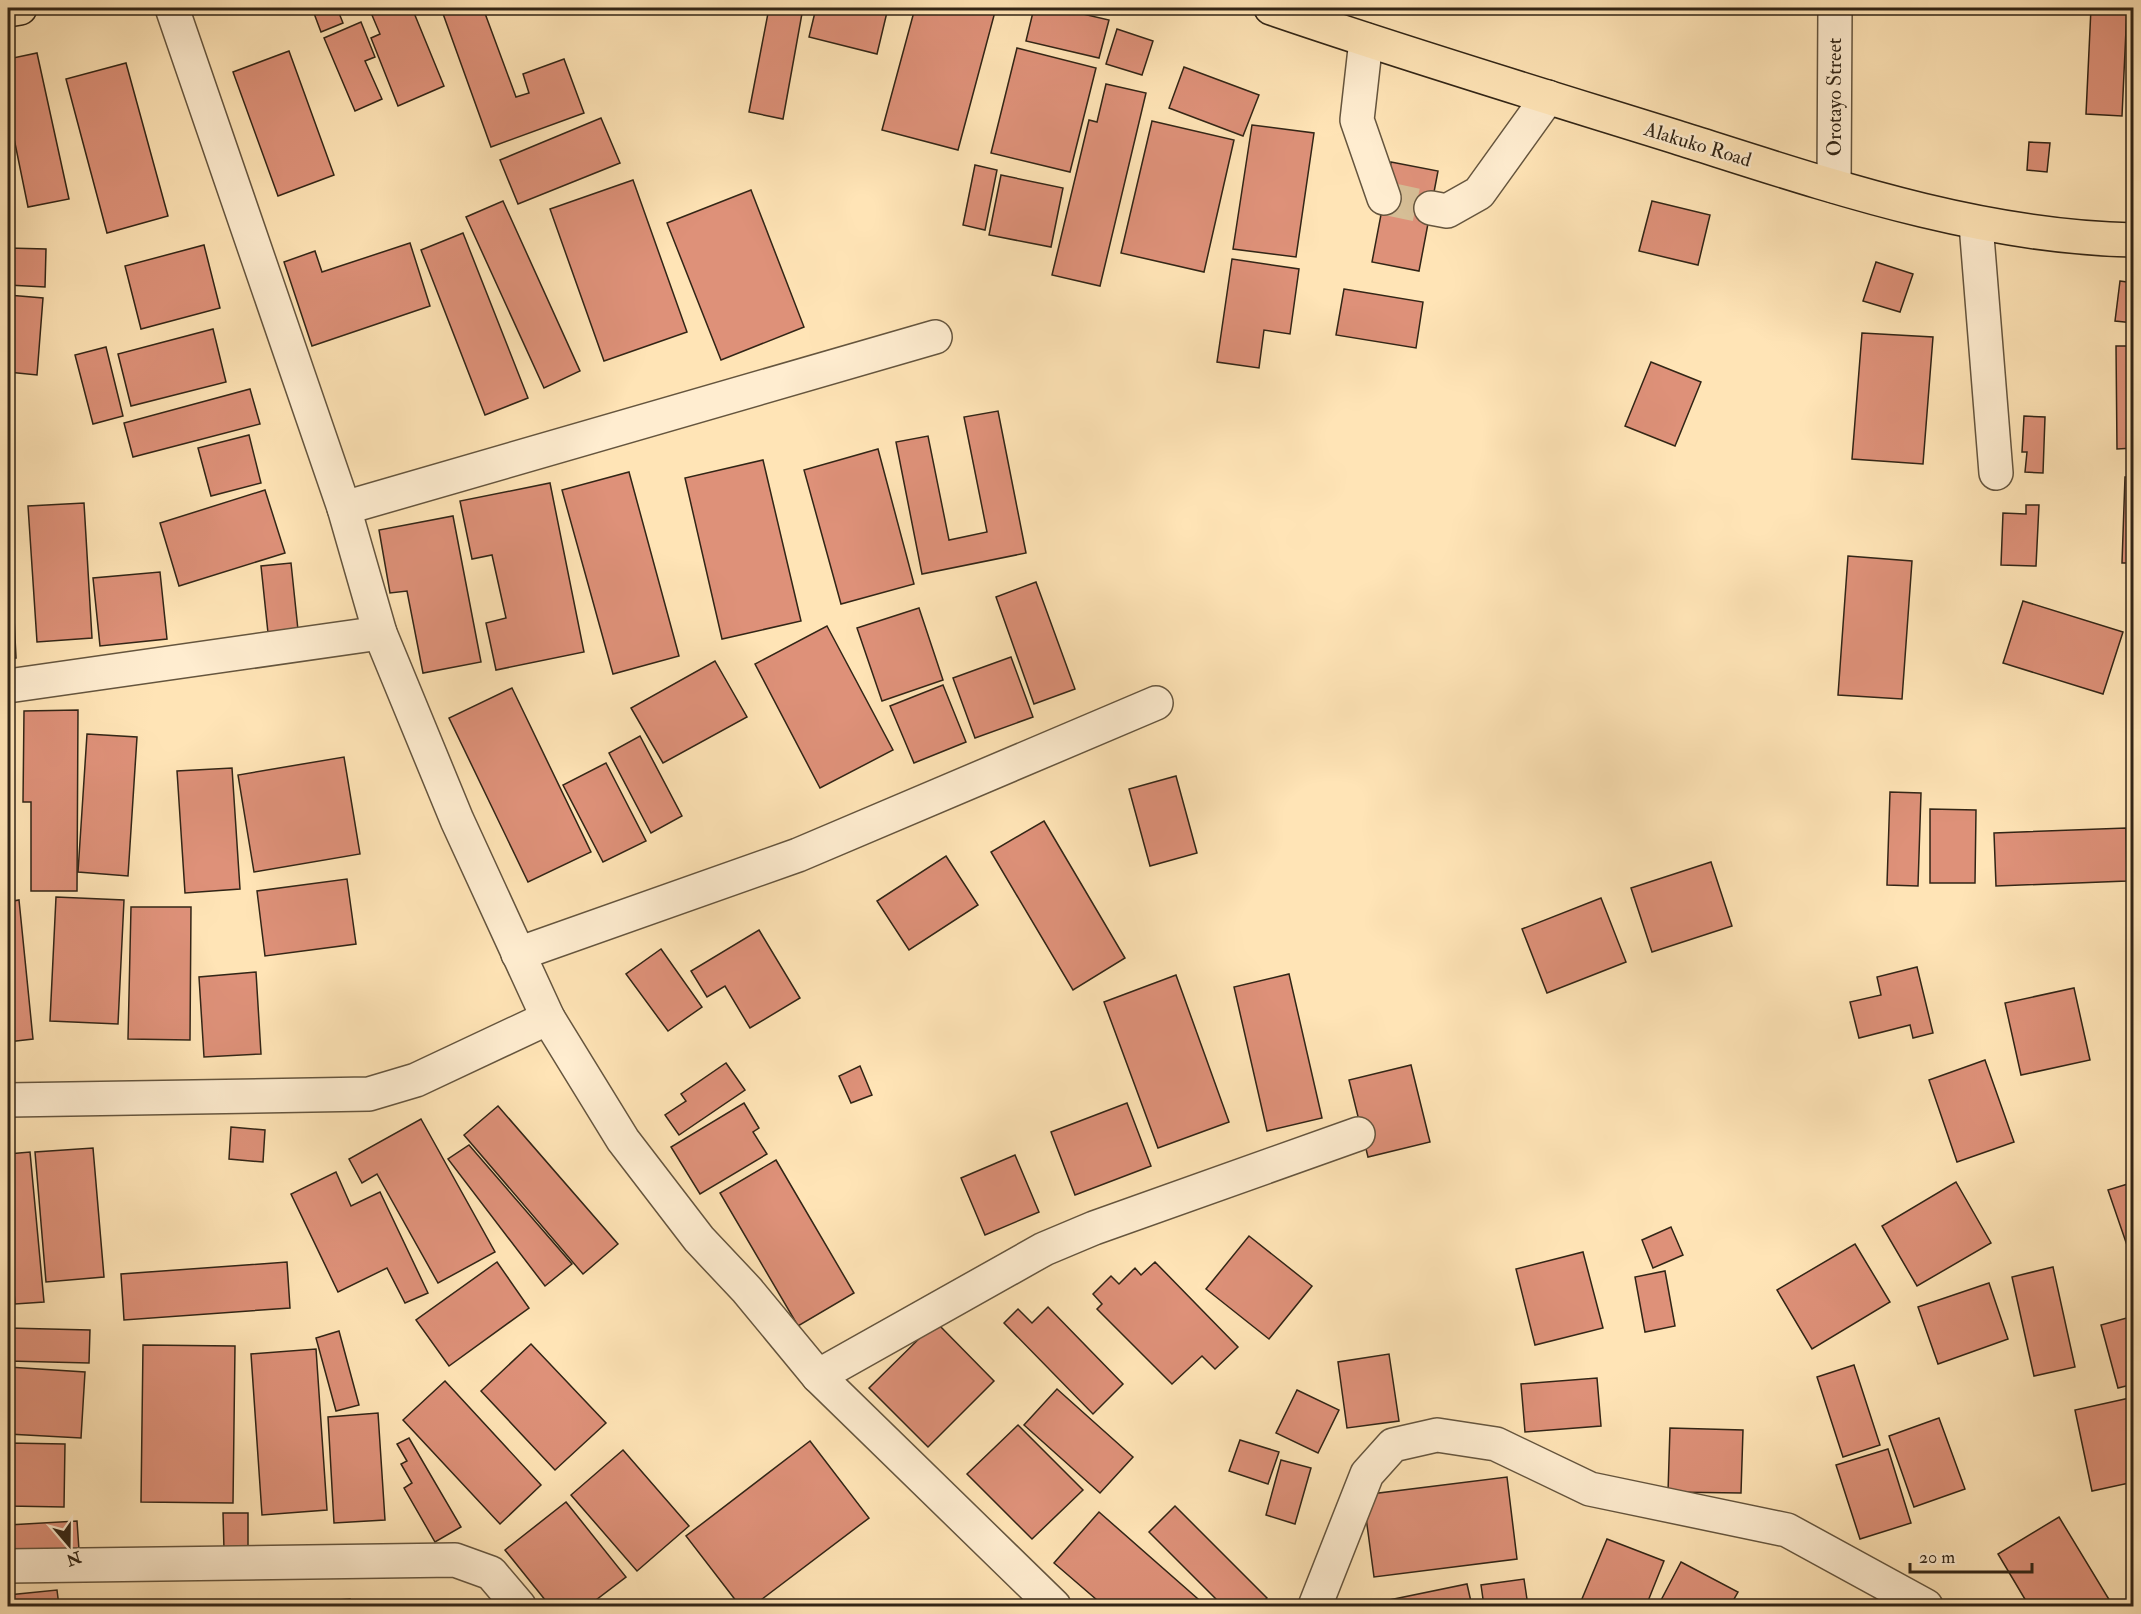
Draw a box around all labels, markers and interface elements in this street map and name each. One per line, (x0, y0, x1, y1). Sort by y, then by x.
street label: Orotayo Street (1822, 37, 1847, 156)
street label: Alakuko Road (1640, 116, 1755, 173)
north arrow (39, 1515, 99, 1575)
scale bar (1910, 1536, 2032, 1574)
text: N (63, 1546, 85, 1570)
text: 20 m (1919, 1546, 1955, 1569)

